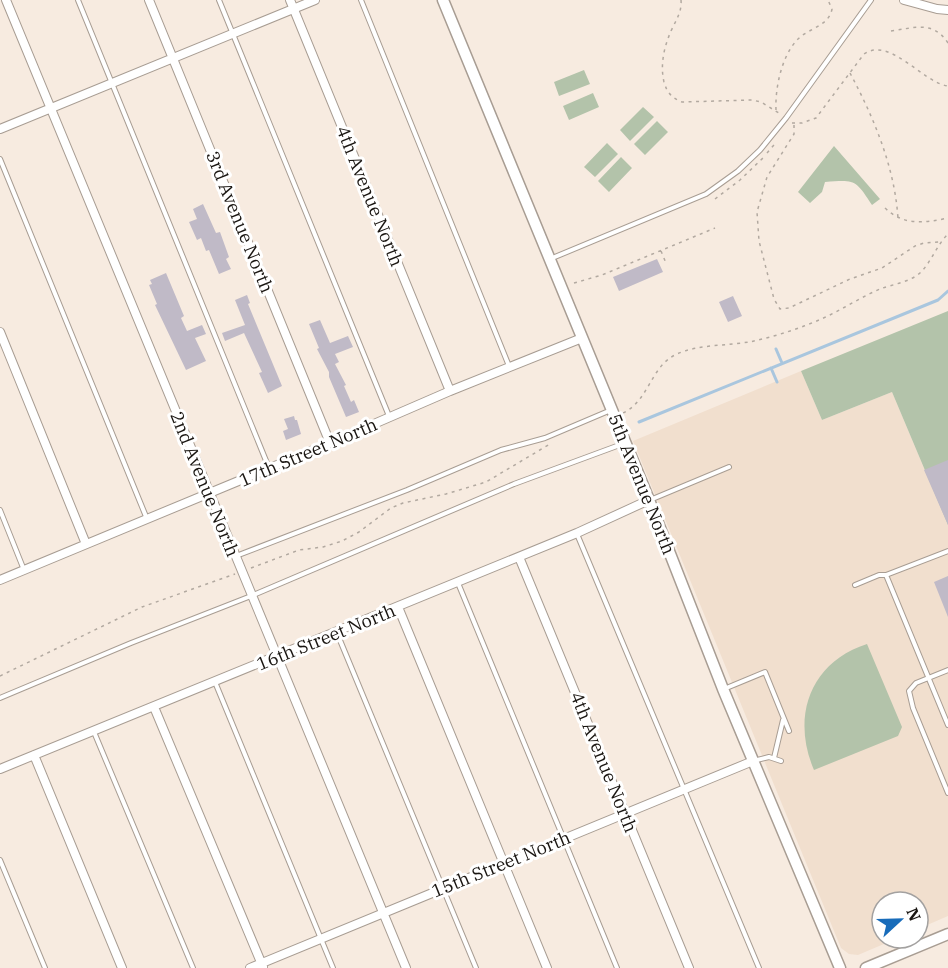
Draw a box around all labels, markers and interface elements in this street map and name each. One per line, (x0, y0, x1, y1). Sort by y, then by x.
street label: 4th Avenue North (331, 122, 409, 270)
street label: 3rd Avenue North (201, 148, 279, 296)
street label: 2nd Avenue North (165, 408, 245, 560)
street label: 5th Avenue North (603, 410, 681, 558)
street label: 17th Street North (235, 413, 381, 491)
street label: 16th Street North (253, 599, 399, 675)
street label: 4th Avenue North (565, 688, 643, 836)
street label: 15th Street North (428, 826, 574, 902)
north arrow (870, 890, 930, 950)
text: N (902, 905, 926, 924)

